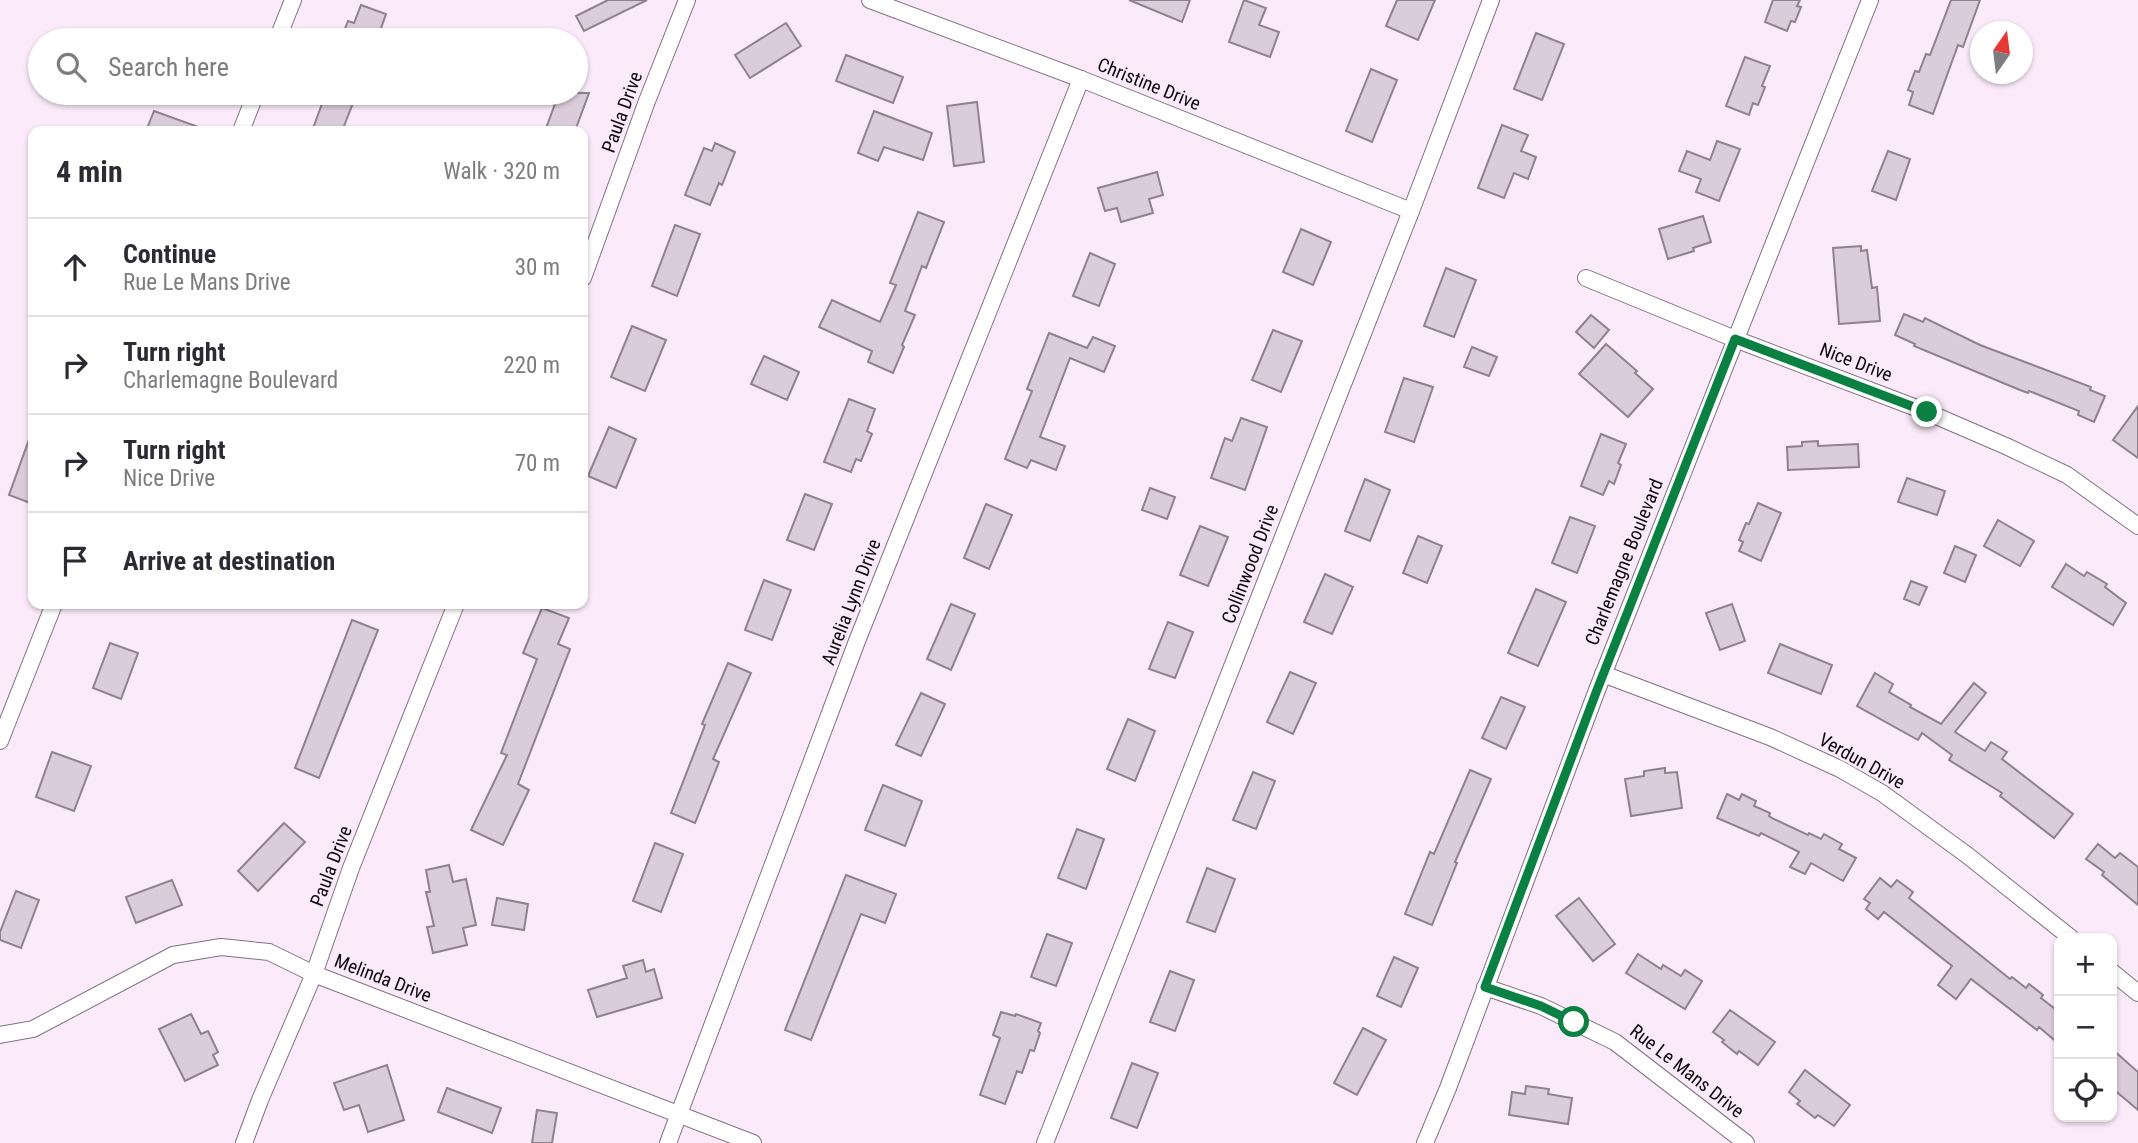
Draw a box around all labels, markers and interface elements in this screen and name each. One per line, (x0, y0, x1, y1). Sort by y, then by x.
north arrow (1970, 21, 2033, 84)
search box (28, 28, 588, 105)
icon: search (52, 48, 90, 86)
text: Search here (108, 52, 229, 82)
street label: Christine Drive (1094, 53, 1204, 115)
street label: Paula Drive (597, 68, 647, 156)
text: 4 min (56, 154, 123, 189)
text: Walk · 320 m (443, 158, 560, 185)
text: Continue (123, 239, 216, 269)
icon: ahead (56, 248, 94, 286)
text: 30 m (515, 254, 560, 281)
text: Rue Le Mans Drive (123, 269, 291, 296)
text: Turn right (123, 337, 225, 367)
street label: Nice Drive (1816, 338, 1896, 386)
icon: right (56, 346, 94, 384)
text: 220 m (503, 352, 560, 379)
text: Charlemagne Boulevard (123, 367, 338, 394)
route end (1911, 396, 1942, 427)
text: Turn right (123, 435, 225, 465)
icon: right (56, 444, 94, 482)
text: 70 m (515, 450, 560, 477)
text: Nice Drive (123, 465, 215, 492)
street label: Charlemagne Boulevard (1580, 475, 1668, 649)
street label: Collinwood Drive (1217, 501, 1283, 627)
street label: Aurelia Lynn Drive (816, 536, 886, 668)
icon: arrive (56, 542, 94, 580)
text: Arrive at destination (123, 546, 335, 576)
street label: Verdun Drive (1815, 728, 1909, 794)
street label: Paula Drive (305, 822, 357, 910)
map controls (2054, 933, 2117, 1122)
button: + (2054, 933, 2117, 996)
street label: Melinda Drive (331, 949, 435, 1007)
button: − (2054, 996, 2117, 1059)
route start (1558, 1006, 1589, 1037)
street label: Rue Le Mans Drive (1625, 1019, 1749, 1123)
button: locate (2054, 1059, 2117, 1122)

